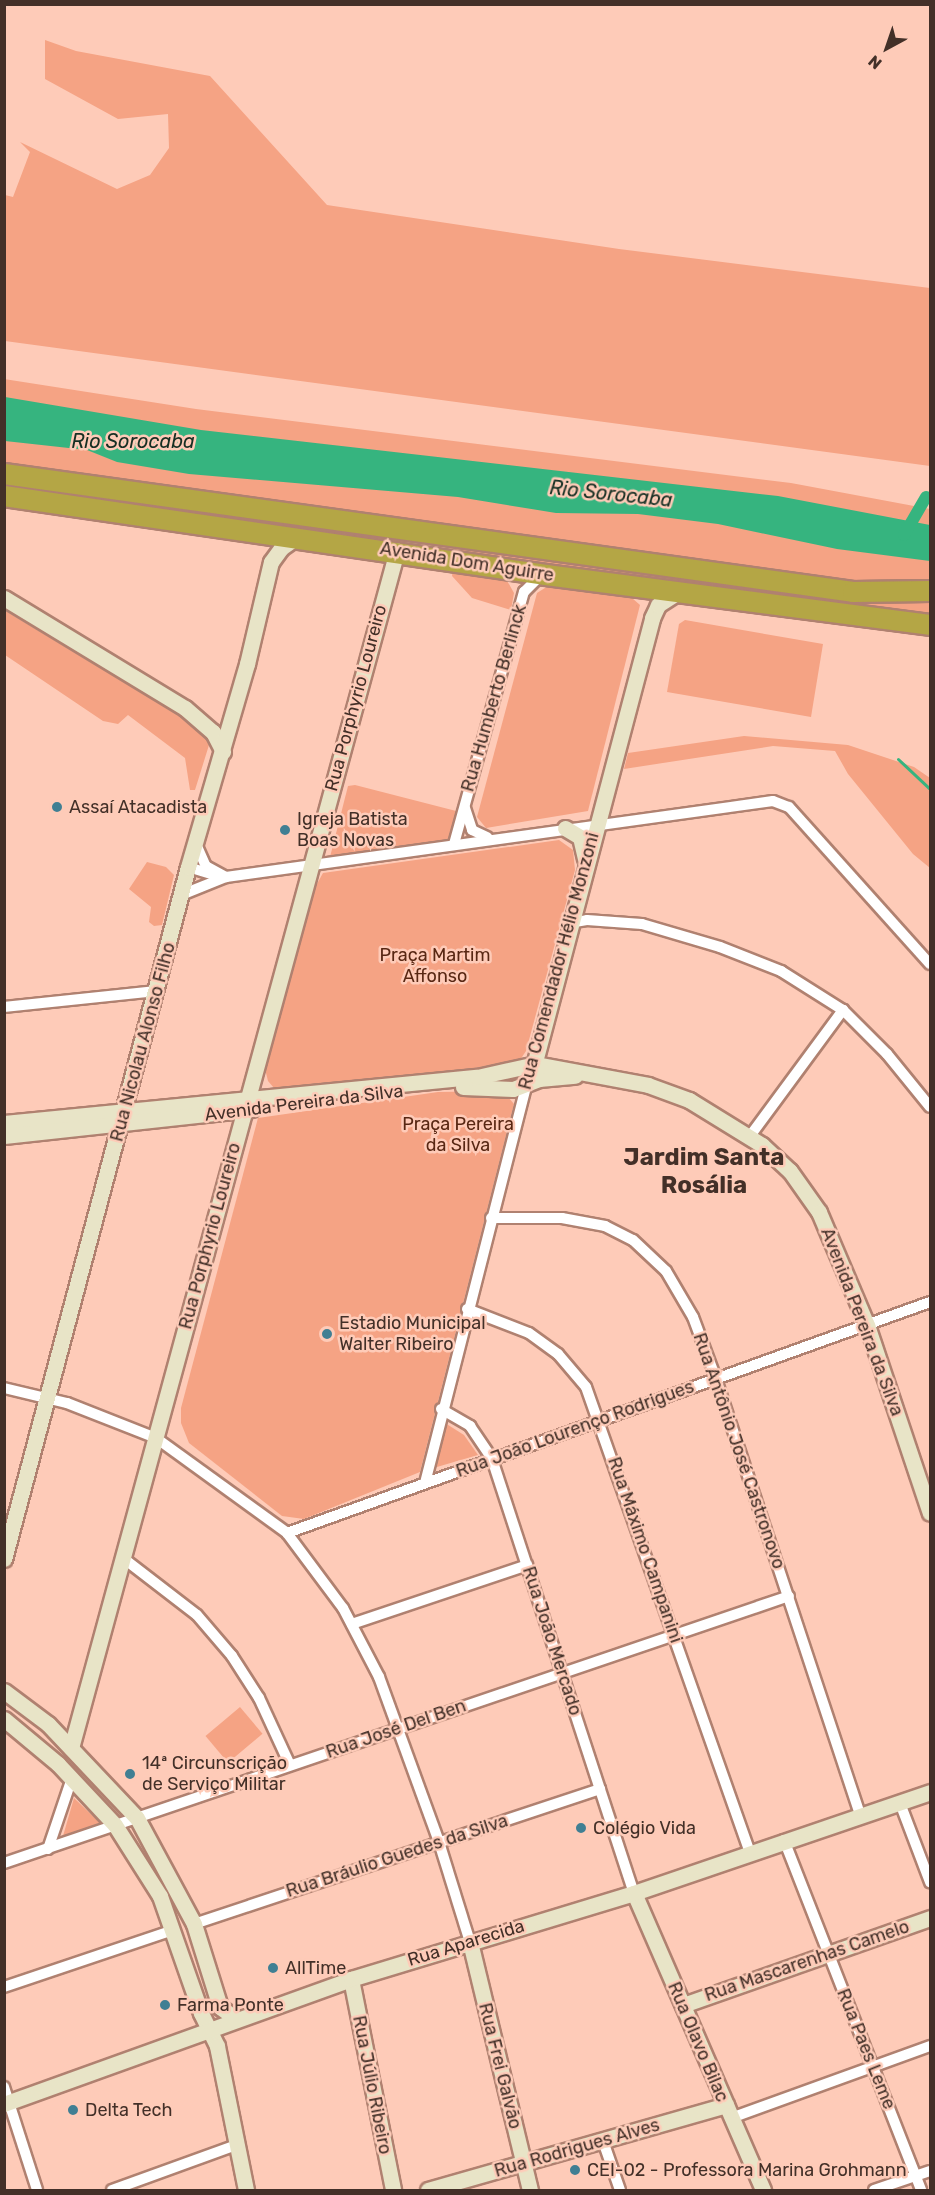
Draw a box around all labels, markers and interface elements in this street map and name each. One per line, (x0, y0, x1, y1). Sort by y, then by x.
north arrow (857, 18, 917, 78)
text: N (865, 51, 886, 73)
water label: Rio Sorocaba (71, 429, 195, 453)
water label: Rio Sorocaba (548, 476, 674, 512)
street label: Avenida Dom Aguirre (378, 538, 556, 586)
street label: Rua Porphyrio Loureiro (321, 602, 391, 794)
street label: Rua Humberto Berlinck (457, 602, 531, 794)
place label: Assaí Atacadista (69, 796, 208, 818)
marker: Assaí Atacadista (50, 800, 64, 814)
place label: Igreja Batista Boas Novas (297, 809, 408, 852)
marker: Igreja Batista Boas Novas (278, 823, 292, 837)
street label: Rua Comendador Hélio Monzoni (514, 830, 604, 1092)
street label: Rua Nicolau Alonso Filho (106, 940, 180, 1144)
park label: Praça Martim Affonso (380, 945, 490, 988)
street label: Avenida Pereira da Silva (204, 1080, 404, 1126)
park label: Praça Pereira da Silva (402, 1114, 514, 1156)
street label: Rua Porphyrio Loureiro (175, 1140, 245, 1332)
district label: Jardim Santa Rosália (624, 1144, 784, 1200)
street label: Avenida Pereira da Silva (816, 1225, 908, 1419)
place label: Estadio Municipal Walter Ribeiro (339, 1313, 486, 1356)
marker: Estadio Municipal Walter Ribeiro (320, 1327, 334, 1341)
street label: Rua Antônio José Castronovo (688, 1330, 790, 1572)
street label: Rua João Lourenço Rodrigues (453, 1376, 697, 1482)
street label: Rua Máximo Campanini (603, 1454, 687, 1646)
street label: Rua João Mercado (518, 1564, 586, 1718)
street label: Rua José Del Ben (323, 1695, 469, 1763)
place label: 14ª Circunscrição de Serviço Militar (142, 1753, 287, 1796)
marker: 14ª Circunscrição de Serviço Militar (123, 1767, 137, 1781)
street label: Rua Bráulio Guedes da Silva (283, 1810, 511, 1902)
place label: Colégio Vida (593, 1817, 696, 1839)
marker: Colégio Vida (574, 1821, 588, 1835)
street label: Rua Aparecida (405, 1915, 527, 1971)
street label: Rua Mascarenhas Camelo (702, 1916, 912, 2006)
place label: AllTime (285, 1957, 346, 1979)
marker: AllTime (266, 1961, 280, 1975)
street label: Rua Olavo Bilac (663, 1979, 733, 2105)
street label: Rua Paes Leme (832, 1986, 900, 2112)
place label: Farma Ponte (177, 1994, 284, 2016)
marker: Farma Ponte (158, 1998, 172, 2012)
street label: Rua Frei Galvão (474, 2001, 526, 2131)
street label: Rua Júlio Ribeiro (348, 2014, 396, 2156)
place label: Delta Tech (85, 2099, 173, 2121)
marker: Delta Tech (66, 2103, 80, 2117)
street label: Rua Rodrigues Alves (492, 2114, 662, 2182)
place label: CEI-02 - Professora Marina Grohmann (587, 2159, 907, 2181)
marker: CEI-02 - Professora Marina Grohmann (568, 2163, 582, 2177)

